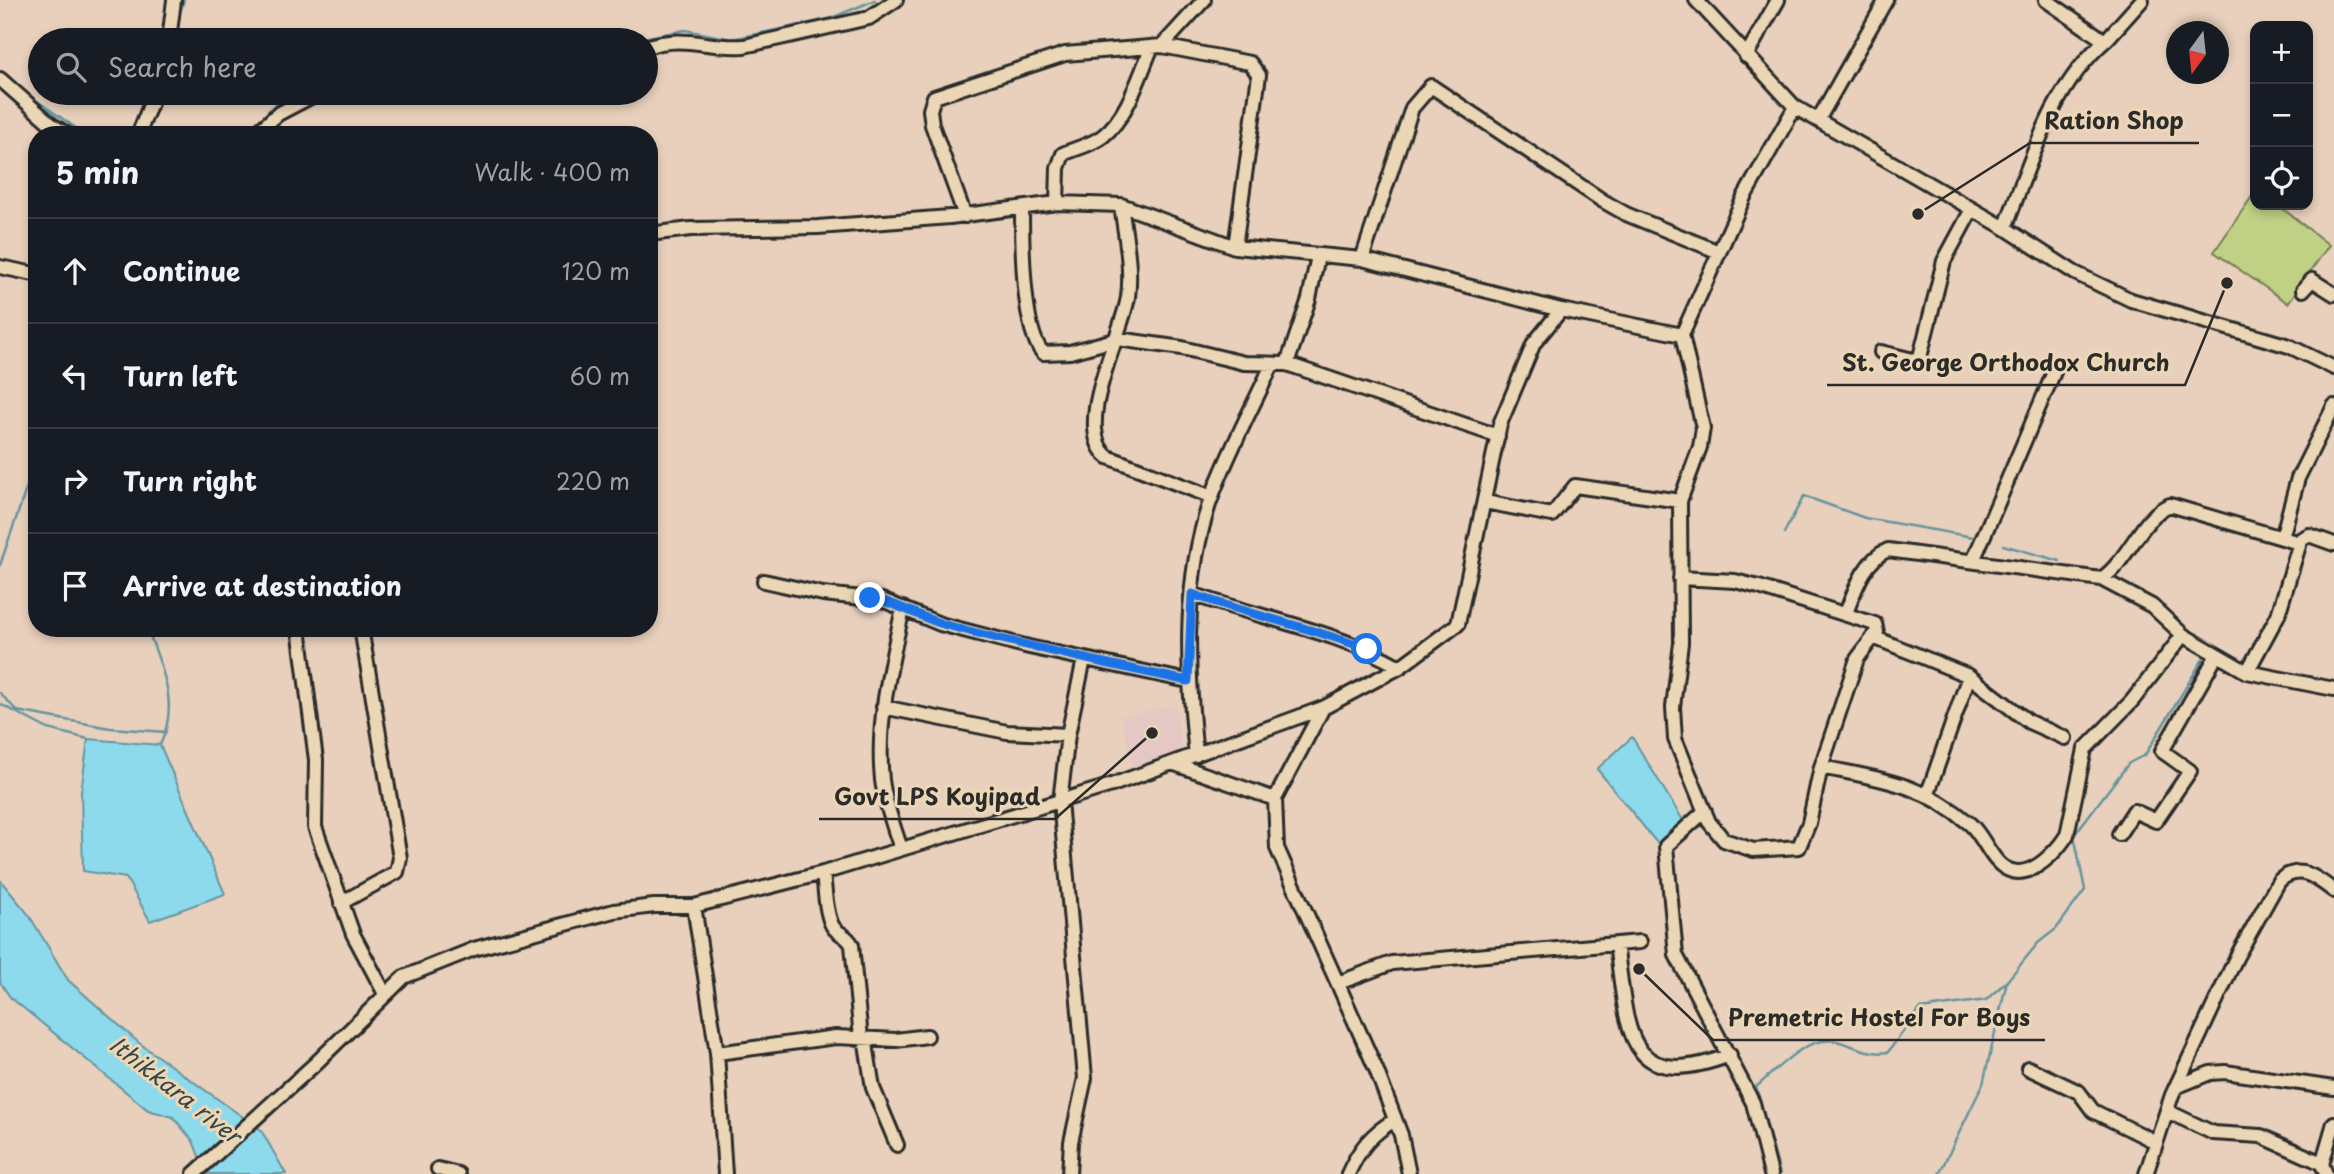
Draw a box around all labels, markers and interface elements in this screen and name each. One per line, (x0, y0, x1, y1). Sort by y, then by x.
north arrow (2166, 21, 2229, 84)
map controls (2250, 21, 2313, 210)
button: + (2250, 21, 2313, 84)
search box (28, 28, 658, 105)
text: Search here (108, 47, 257, 86)
icon: search (52, 48, 90, 86)
button: − (2250, 84, 2313, 147)
callout: Ration Shop (2030, 99, 2199, 143)
text: Ration Shop (2044, 102, 2184, 137)
button: locate (2250, 147, 2313, 210)
text: 5 min (56, 149, 139, 194)
text: Walk · 400 m (475, 154, 630, 189)
text: Continue (123, 251, 240, 290)
icon: ahead (56, 252, 94, 290)
text: 120 m (562, 253, 630, 288)
callout: St. George Orthodox Church (1827, 341, 2185, 385)
text: St. George Orthodox Church (1842, 344, 2170, 379)
text: Turn left (123, 356, 238, 395)
icon: left (56, 357, 94, 395)
text: 60 m (570, 358, 630, 393)
text: Turn right (123, 461, 257, 500)
icon: right (56, 462, 94, 500)
text: 220 m (556, 463, 630, 498)
text: Arrive at destination (123, 566, 402, 605)
icon: arrive (56, 567, 94, 605)
route end (854, 582, 885, 613)
route start (1351, 633, 1382, 664)
callout: Govt LPS Koyipad (819, 775, 1055, 819)
text: Govt LPS Koyipad (834, 778, 1040, 813)
callout: Premetric Hostel For Boys (1713, 996, 2045, 1040)
text: Premetric Hostel For Boys (1728, 999, 2030, 1034)
water label: Ithikkara river (103, 1026, 251, 1153)

